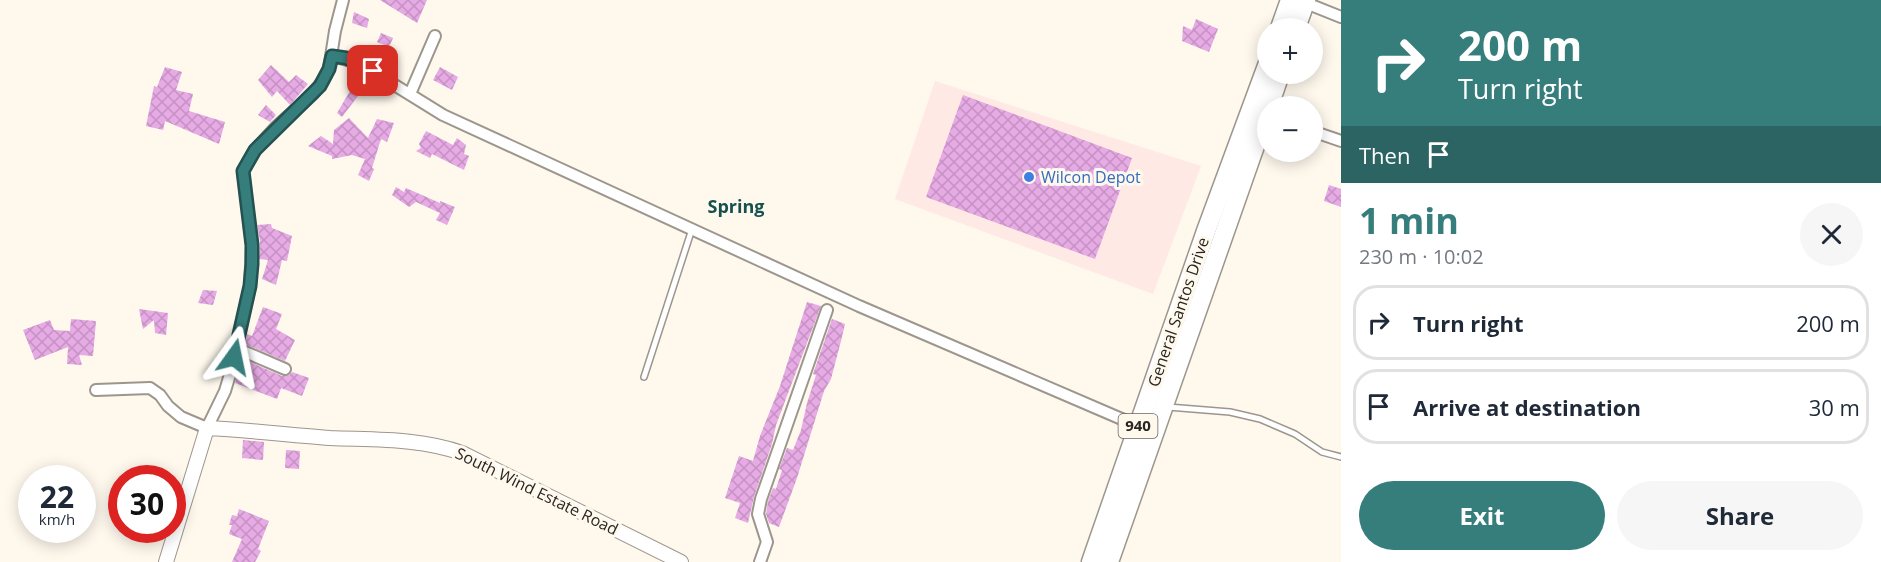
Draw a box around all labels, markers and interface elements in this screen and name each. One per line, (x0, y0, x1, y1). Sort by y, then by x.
text: 200 m (1458, 16, 1582, 73)
map controls (1257, 18, 1323, 162)
button: + (1257, 18, 1323, 84)
icon: right (1359, 24, 1437, 102)
pin (347, 45, 398, 96)
icon: arrive (356, 54, 389, 87)
text: Turn right (1458, 70, 1583, 107)
button: − (1257, 96, 1323, 162)
icon: arrive (1422, 138, 1455, 171)
text: Then (1359, 140, 1410, 170)
place label: Wilcon Depot (1041, 166, 1141, 188)
marker: Wilcon Depot (1022, 170, 1036, 184)
district label: Spring (708, 194, 764, 218)
text: 1 min (1359, 196, 1459, 245)
button: close (1800, 203, 1863, 266)
street label: General Santos Drive (1142, 234, 1214, 390)
text: 230 m · 10:02 (1359, 243, 1484, 270)
icon: right (1362, 306, 1395, 339)
text: Turn right (1413, 308, 1524, 338)
text: 200 m (1796, 308, 1860, 338)
position arrow (202, 325, 266, 389)
icon: arrive (1362, 390, 1395, 423)
text: Arrive at destination (1413, 392, 1641, 422)
text: 30 m (1809, 392, 1860, 422)
road number: 940 (1118, 414, 1158, 438)
street label: South Wind Estate Road (452, 442, 622, 540)
speed limit sign: 30 (108, 465, 186, 543)
text: 22 (40, 476, 74, 517)
button: Exit (1359, 481, 1605, 550)
button: Share (1617, 481, 1863, 550)
text: km/h (39, 509, 75, 529)

